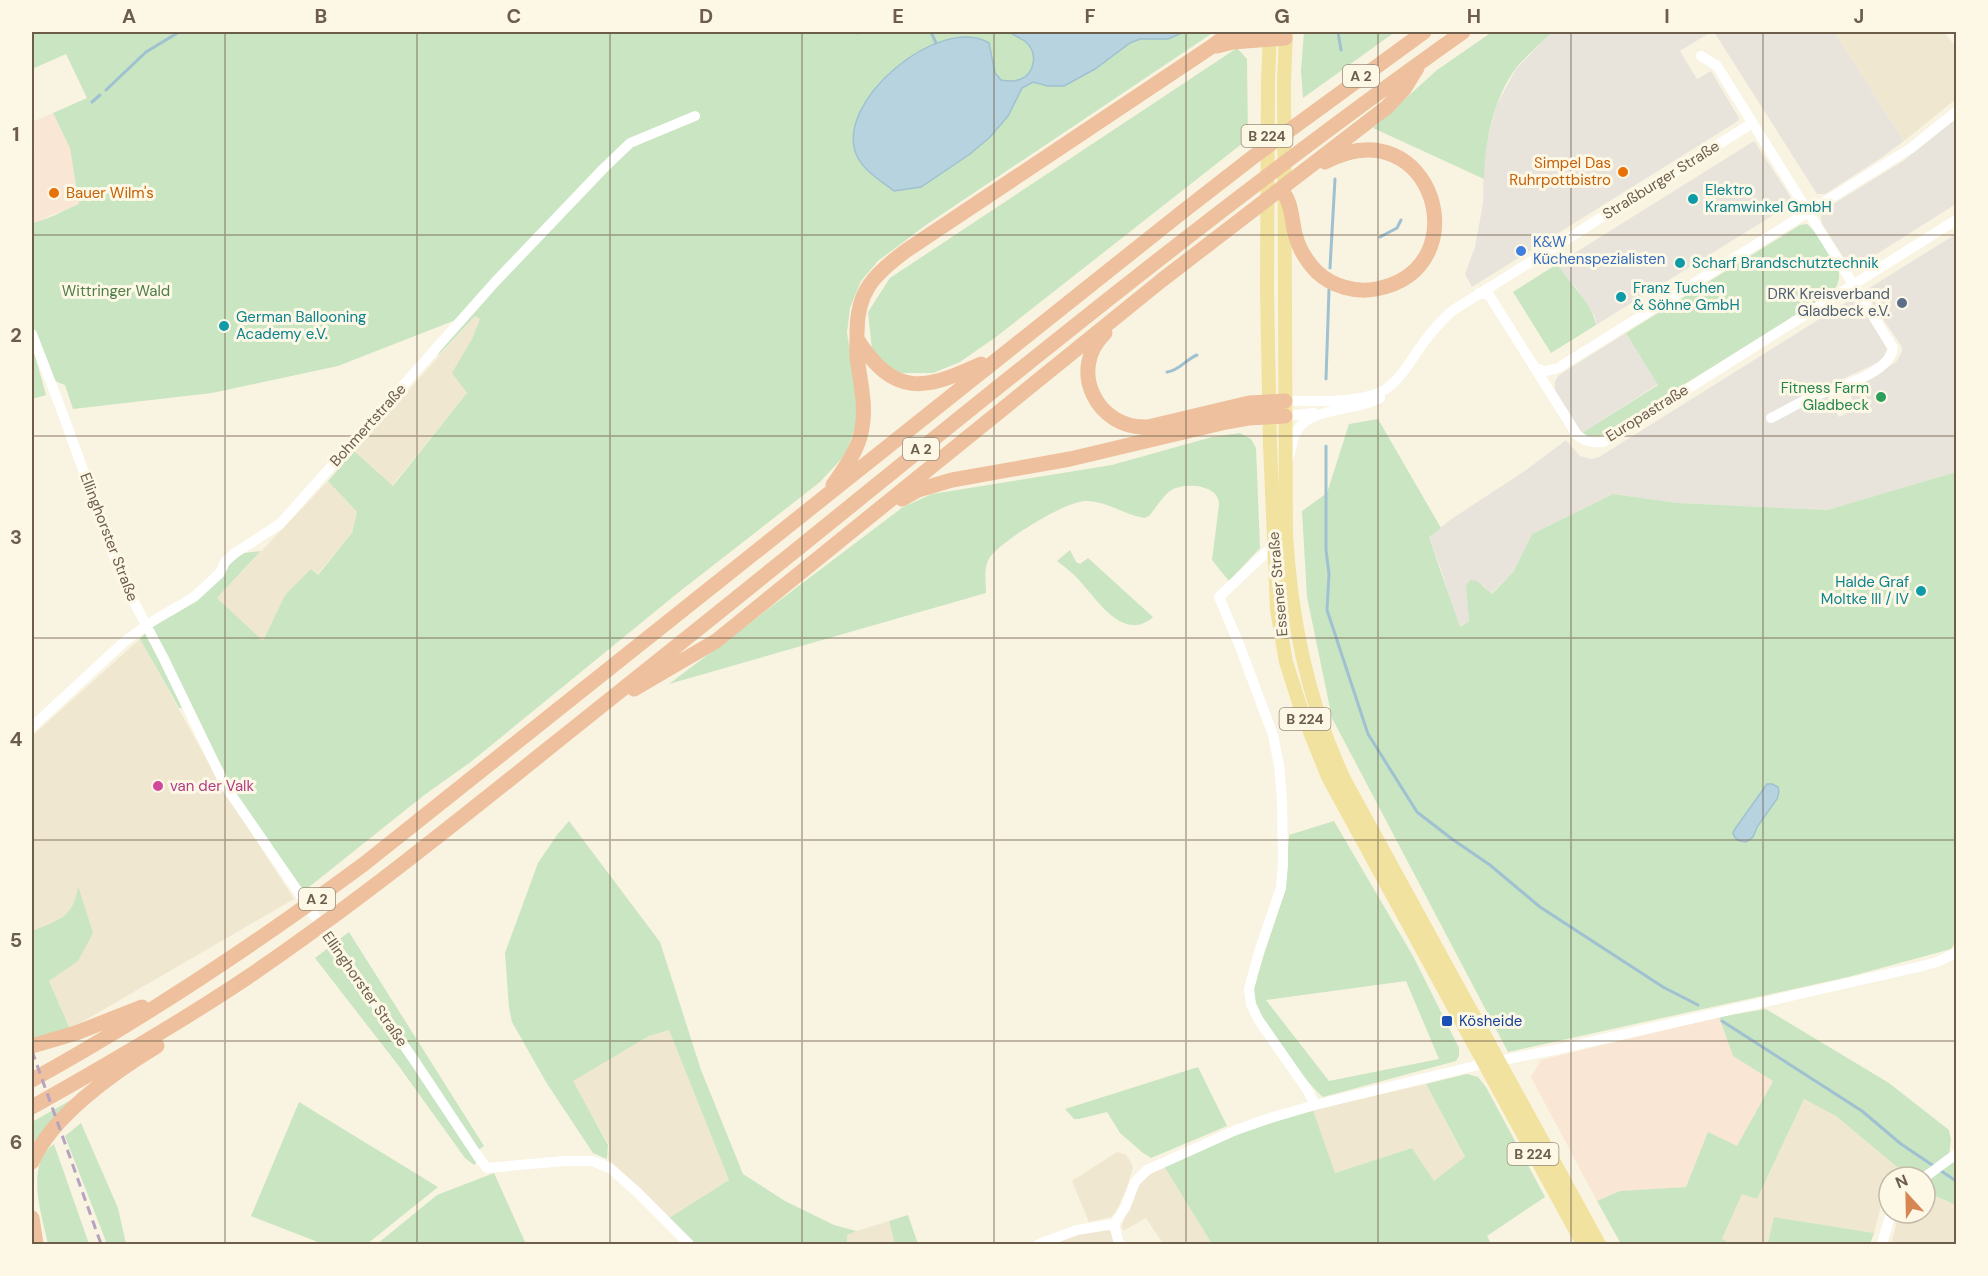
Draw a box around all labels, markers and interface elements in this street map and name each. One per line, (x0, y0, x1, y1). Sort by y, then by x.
text: A (122, 3, 136, 29)
text: B (315, 3, 327, 29)
text: C (507, 3, 521, 29)
text: D (699, 3, 713, 29)
text: E (892, 3, 904, 29)
text: F (1084, 3, 1096, 29)
text: G (1274, 3, 1290, 29)
text: H (1467, 3, 1481, 29)
text: I (1664, 3, 1670, 29)
text: J (1854, 3, 1864, 29)
road number: A 2 (1343, 65, 1379, 87)
text: 1 (12, 121, 20, 147)
road number: B 224 (1242, 125, 1292, 147)
street label: Straßburger Straße (1599, 136, 1723, 224)
place label: Simpel Das Ruhrpottbistro (1509, 153, 1611, 190)
marker: Simpel Das Ruhrpottbistro (1616, 165, 1630, 179)
place label: Elektro Kramwinkel GmbH (1705, 180, 1832, 217)
place label: Bauer Wilm's (66, 183, 154, 203)
marker: Bauer Wilm's (47, 186, 61, 200)
marker: Elektro Kramwinkel GmbH (1686, 192, 1700, 206)
place label: K&W Küchenspezialisten (1533, 232, 1665, 269)
marker: K&W Küchenspezialisten (1514, 244, 1528, 258)
place label: Scharf Brandschutztechnik (1692, 253, 1879, 273)
marker: Scharf Brandschutztechnik (1673, 256, 1687, 270)
place label: Franz Tuchen & Söhne GmbH (1633, 278, 1740, 315)
park label: Wittringer Wald (62, 281, 170, 301)
place label: DRK Kreisverband Gladbeck e.V. (1768, 284, 1890, 321)
marker: Franz Tuchen & Söhne GmbH (1614, 290, 1628, 304)
marker: DRK Kreisverband Gladbeck e.V. (1895, 296, 1909, 310)
place label: German Ballooning Academy e.V. (236, 307, 366, 344)
marker: German Ballooning Academy e.V. (217, 319, 231, 333)
text: 2 (10, 322, 22, 348)
place label: Fitness Farm Gladbeck (1781, 378, 1869, 415)
street label: Bohmertstraße (325, 379, 411, 471)
street label: Europastraße (1602, 380, 1692, 446)
marker: Fitness Farm Gladbeck (1874, 390, 1888, 404)
road number: A 2 (903, 438, 939, 460)
street label: Ellinghorster Straße (75, 470, 143, 604)
text: 3 (10, 524, 22, 550)
street label: Essener Straße (1263, 531, 1293, 637)
place label: Halde Graf Moltke III / IV (1821, 572, 1909, 609)
marker: Halde Graf Moltke III / IV (1914, 584, 1928, 598)
road number: B 224 (1280, 708, 1330, 730)
text: 4 (10, 726, 23, 752)
place label: van der Valk (170, 776, 254, 796)
marker: van der Valk (151, 779, 165, 793)
road number: A 2 (299, 888, 335, 910)
text: 5 (10, 927, 22, 953)
street label: Ellinghorster Straße (318, 927, 412, 1051)
place label: Kösheide (1459, 1011, 1522, 1031)
marker: Kösheide (1440, 1014, 1454, 1028)
text: 6 (10, 1129, 22, 1155)
road number: B 224 (1508, 1143, 1558, 1165)
north arrow (1877, 1165, 1937, 1225)
text: N (1892, 1170, 1911, 1193)

